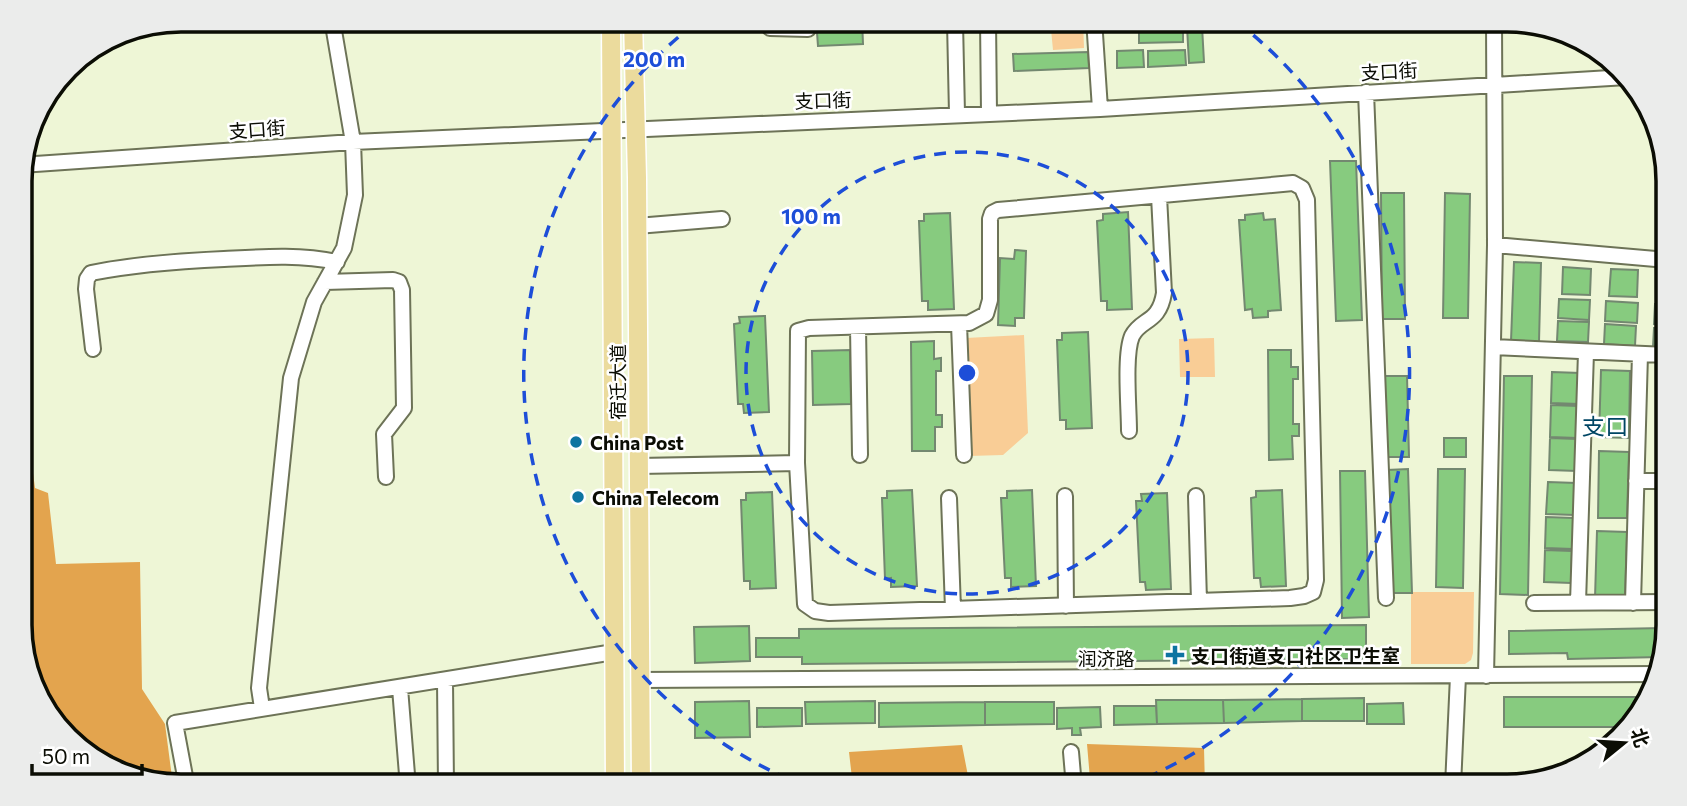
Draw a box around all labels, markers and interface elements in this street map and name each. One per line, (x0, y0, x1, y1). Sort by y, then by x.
text: 200 m (623, 46, 685, 71)
street label: 支口街 (1360, 58, 1418, 84)
street label: 支口街 (794, 88, 852, 112)
street label: 支口街 (228, 116, 286, 142)
text: 100 m (781, 203, 841, 228)
street label: 宿迁大道 (606, 344, 629, 420)
centre of rings (955, 361, 979, 385)
district label: 支口 (1582, 412, 1628, 440)
place label: China Post (590, 431, 684, 454)
marker: China Post (568, 434, 584, 450)
place label: China Telecom (592, 486, 719, 509)
marker: China Telecom (570, 489, 586, 505)
place label: 支口街道支口社区卫生室 (1191, 644, 1400, 667)
marker: 支口街道支口社区卫生室 (1165, 645, 1185, 665)
street label: 润济路 (1077, 647, 1135, 670)
north arrow (1589, 708, 1659, 778)
text: 北 (1627, 725, 1655, 750)
scale bar (32, 732, 142, 776)
text: 50 m (42, 743, 90, 768)

